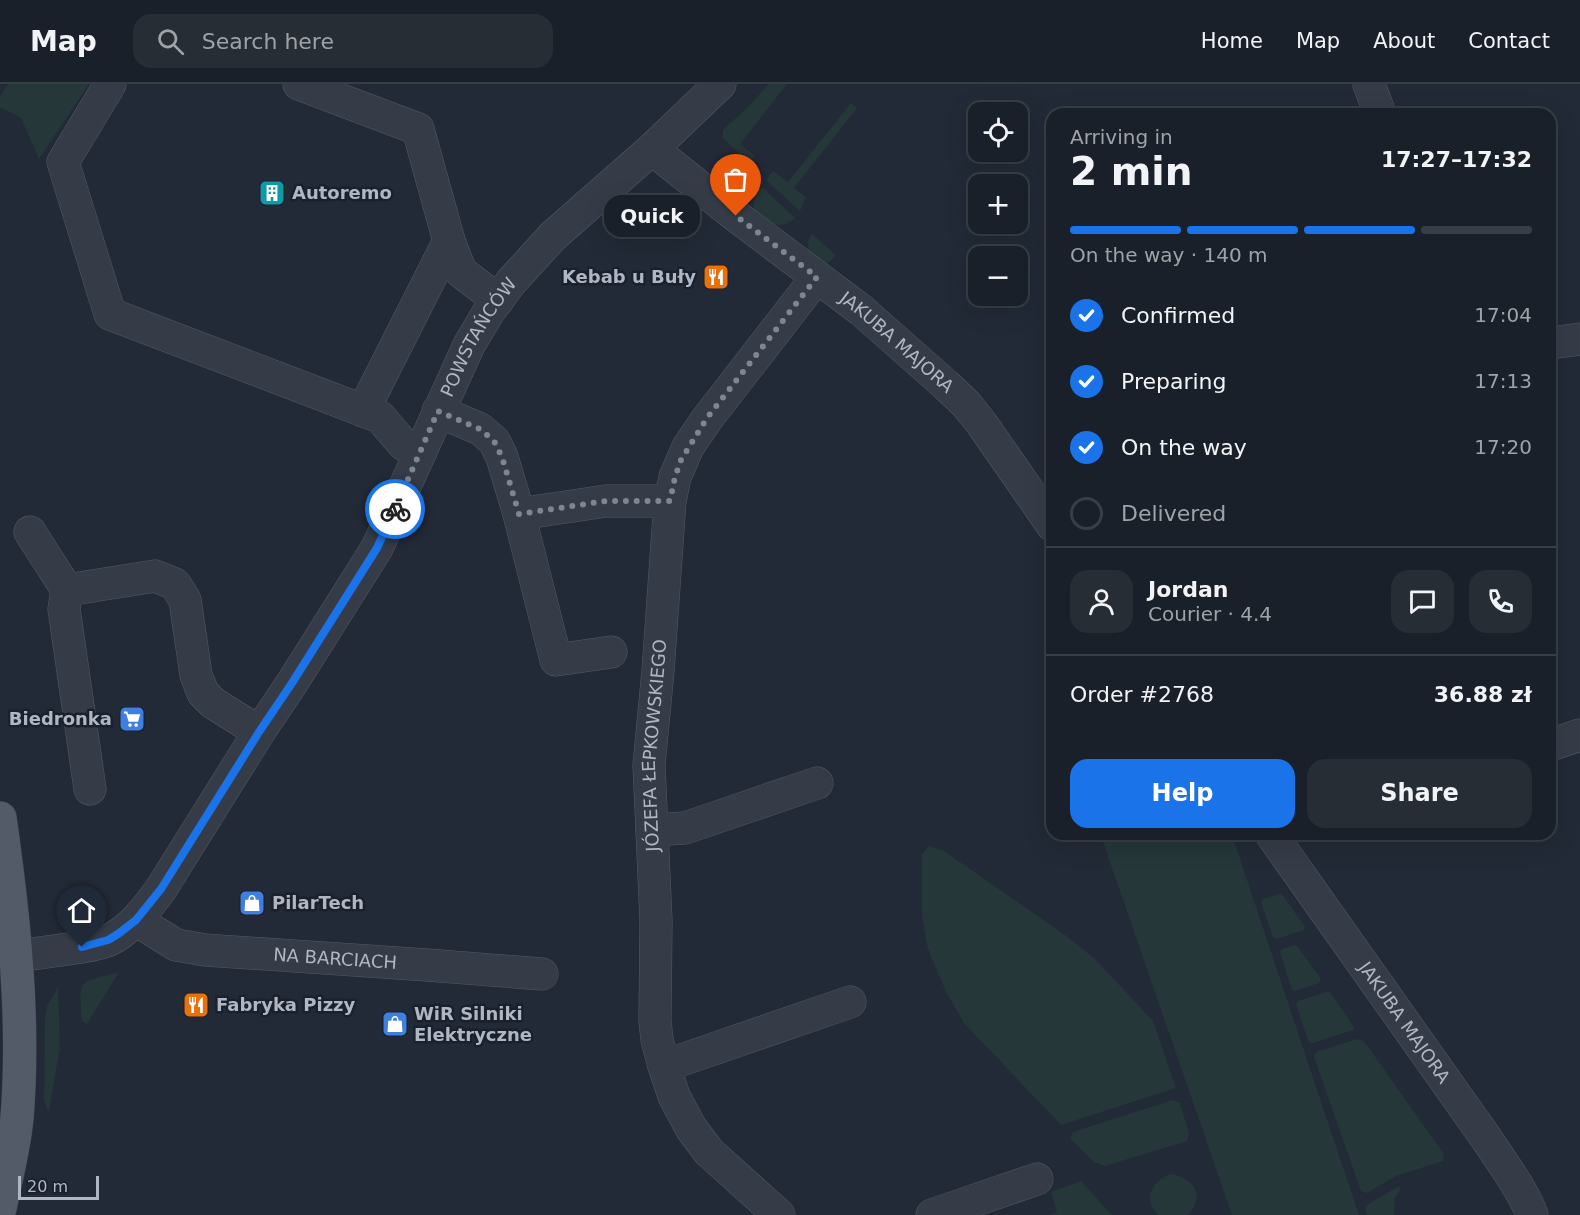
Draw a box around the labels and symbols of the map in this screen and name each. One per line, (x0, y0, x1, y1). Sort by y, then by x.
pin (710, 154, 761, 216)
building icon: Autoremo (257, 178, 287, 208)
place label: Autoremo (292, 182, 392, 203)
callout: Quick (604, 195, 700, 237)
restaurant icon: Kebab u Buły (701, 262, 731, 292)
place label: Kebab u Buły (562, 266, 696, 287)
street label: POWSTAŃCÓW (436, 273, 521, 400)
street label: JAKUBA MAJORA (835, 286, 959, 397)
courier (365, 479, 425, 539)
street label: JÓZEFA ŁEPKOWSKIEGO (638, 638, 670, 853)
supermarket icon: Biedronka (117, 704, 147, 734)
place label: Biedronka (9, 708, 112, 729)
pin (56, 885, 107, 947)
shop icon: PilarTech (237, 888, 267, 918)
place label: PilarTech (272, 892, 364, 913)
street label: NA BARCIACH (273, 944, 398, 973)
street label: JAKUBA MAJORA (1354, 957, 1455, 1088)
restaurant icon: Fabryka Pizzy (181, 990, 211, 1020)
place label: Fabryka Pizzy (216, 994, 356, 1015)
place label: WiR Silniki Elektryczne (414, 1003, 532, 1045)
shop icon: WiR Silniki Elektryczne (380, 1009, 410, 1039)
scale bar (18, 1173, 99, 1200)

